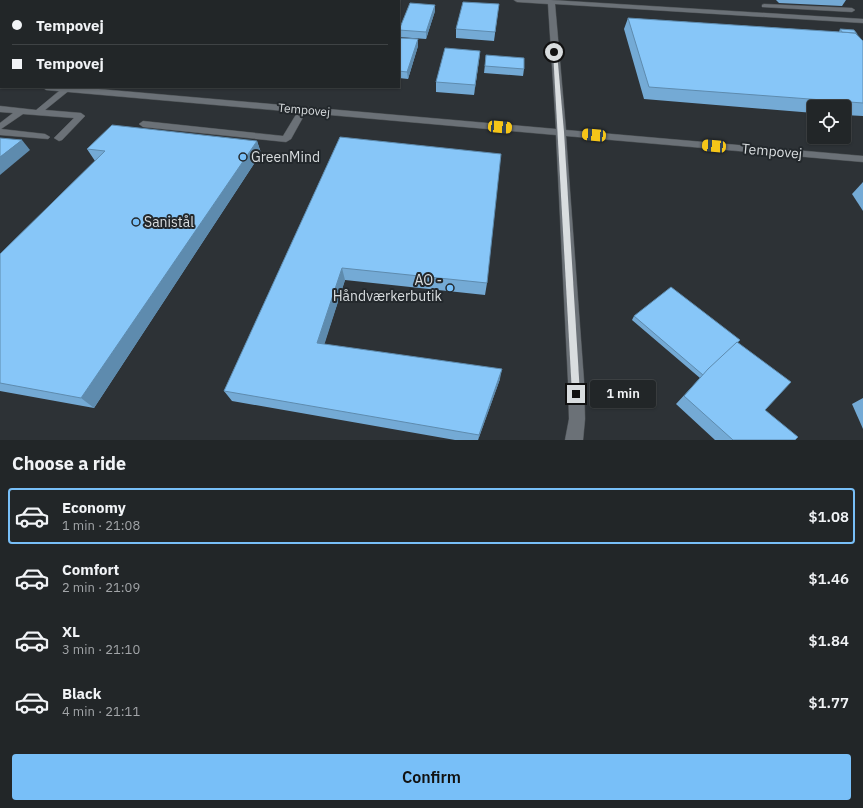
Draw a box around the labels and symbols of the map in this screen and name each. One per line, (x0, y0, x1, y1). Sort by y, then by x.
route start (545, 43, 563, 61)
street label: Tempovej (277, 100, 331, 119)
car (488, 120, 512, 134)
car (582, 128, 606, 142)
car (702, 139, 726, 153)
street label: Tempovej (741, 139, 803, 163)
place label: GreenMind (251, 148, 320, 166)
marker: GreenMind (238, 152, 248, 162)
place label: Sanistål (144, 213, 194, 231)
marker: Sanistål (131, 217, 141, 227)
place label: AO - Håndværkerbutik (333, 271, 443, 305)
marker: AO - Håndværkerbutik (445, 283, 455, 293)
callout: 1 min (590, 380, 656, 408)
route end (567, 385, 585, 403)

